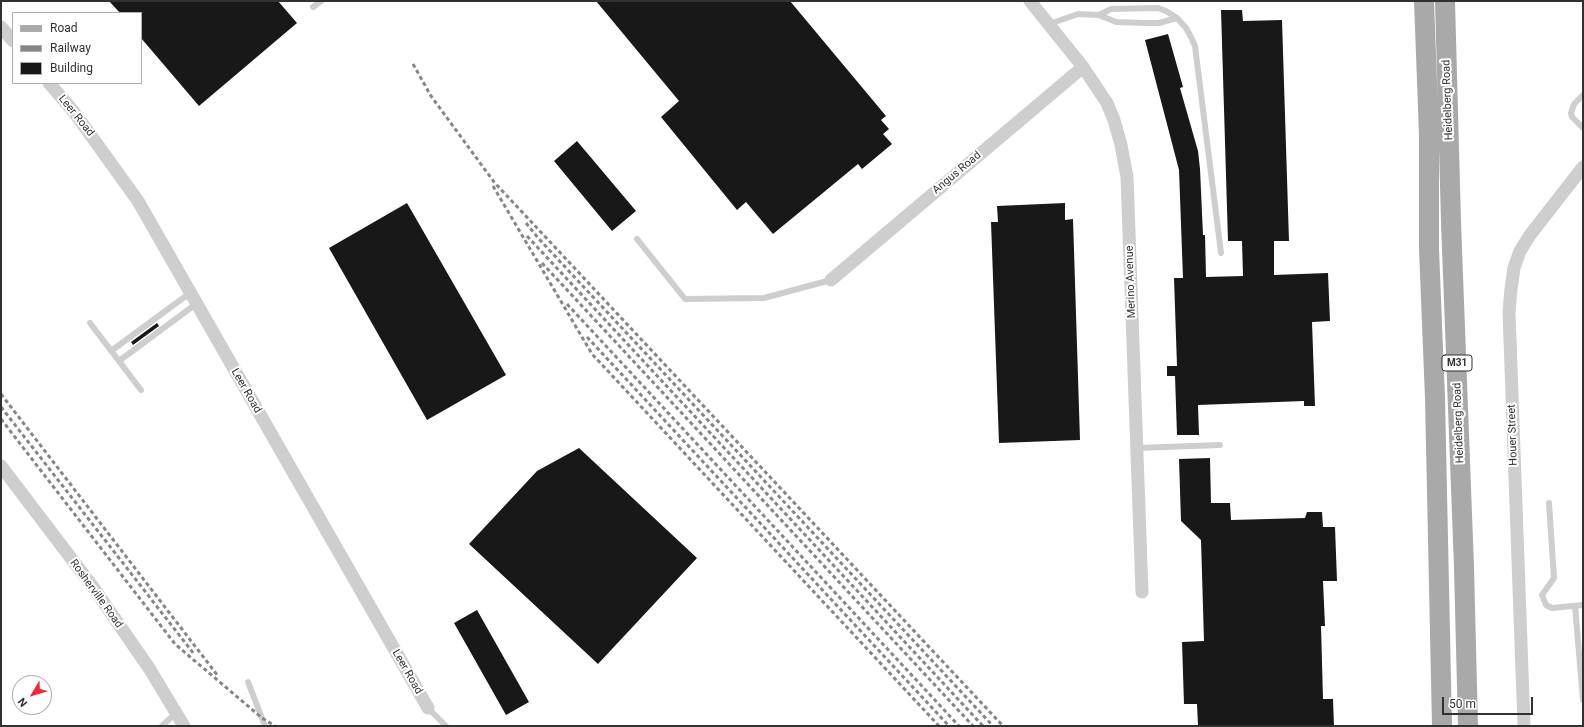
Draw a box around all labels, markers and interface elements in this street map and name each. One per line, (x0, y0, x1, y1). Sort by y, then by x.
legend (12, 12, 142, 84)
text: Road (50, 21, 78, 35)
text: Railway (50, 41, 91, 55)
street label: Heidelberg Road (1440, 59, 1456, 141)
text: Building (50, 61, 93, 75)
street label: Leer Road (55, 93, 97, 139)
street label: Angus Road (930, 149, 984, 197)
street label: Merino Avenue (1123, 245, 1139, 319)
road number: M31 (1442, 355, 1472, 371)
street label: Leer Road (228, 366, 264, 416)
street label: Heidelberg Road (1451, 382, 1467, 464)
street label: Houer Street (1505, 404, 1521, 466)
street label: Rosherville Road (67, 557, 125, 631)
street label: Leer Road (389, 647, 425, 697)
north arrow (12, 675, 52, 715)
scale bar (1444, 689, 1535, 715)
text: N (15, 695, 30, 709)
text: 50 m (1449, 697, 1476, 711)

